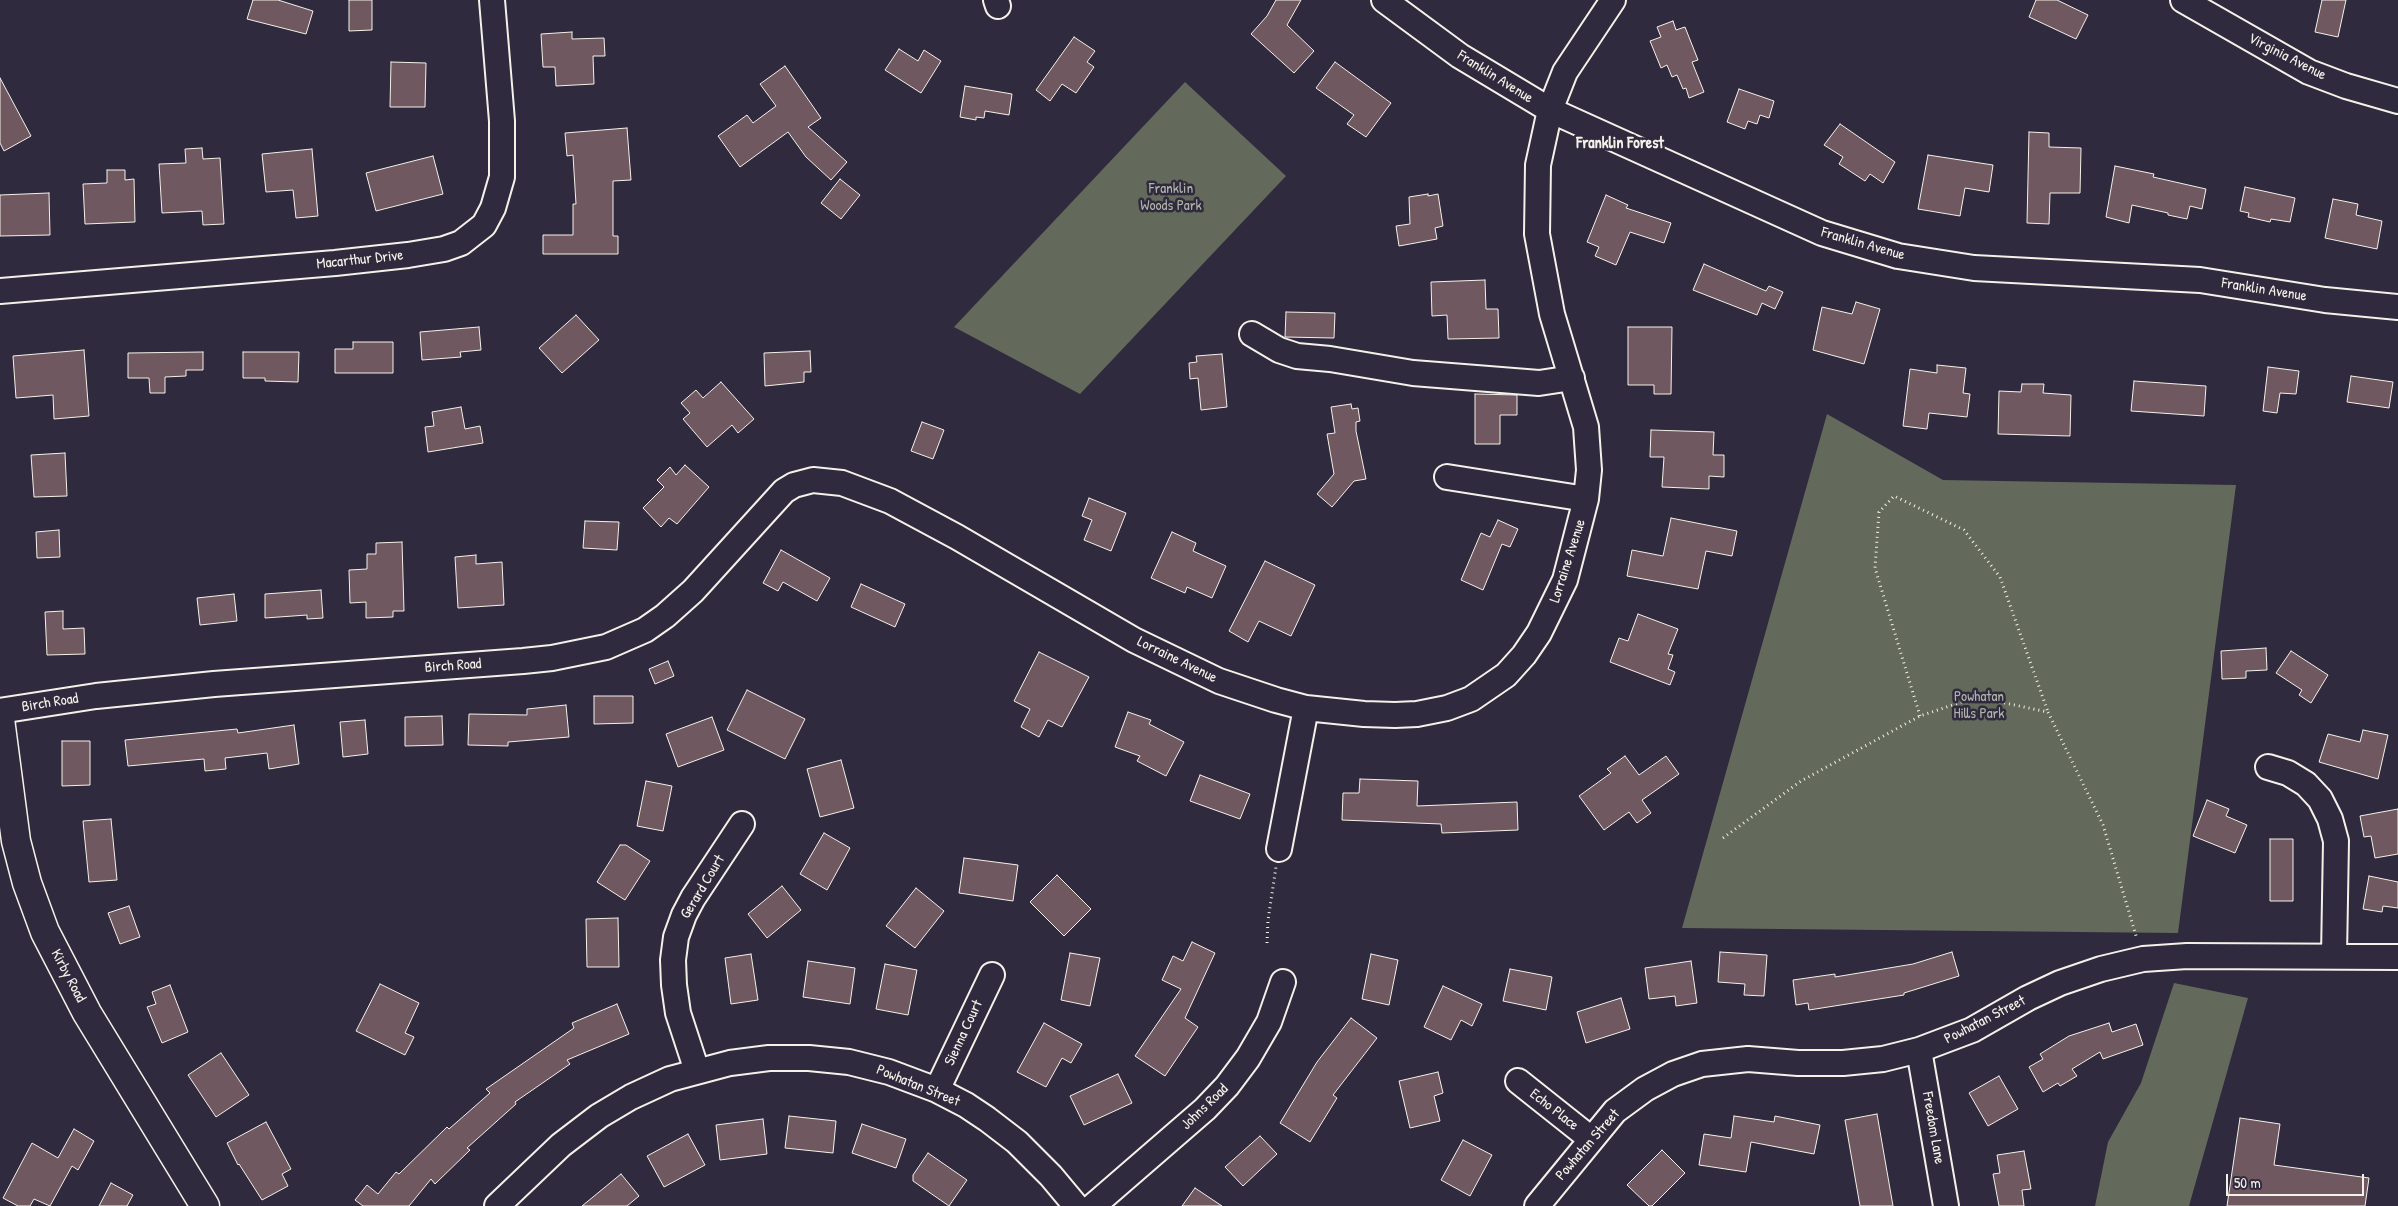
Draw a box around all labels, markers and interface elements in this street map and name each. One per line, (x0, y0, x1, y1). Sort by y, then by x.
street label: Virginia Avenue (2245, 30, 2329, 84)
street label: Franklin Avenue (1454, 47, 1536, 107)
district label: Franklin Forest (1576, 134, 1664, 154)
park label: Franklin Woods Park (1140, 180, 1202, 215)
street label: Franklin Avenue (1819, 224, 1907, 264)
street label: Macarthur Drive (316, 246, 404, 274)
street label: Franklin Avenue (2220, 274, 2308, 306)
street label: Lorraine Avenue (1546, 517, 1590, 605)
street label: Lorraine Avenue (1134, 633, 1220, 687)
street label: Birch Road (424, 655, 482, 677)
park label: Powhatan Hills Park (1953, 688, 2005, 723)
street label: Birch Road (20, 690, 80, 716)
street label: Gerard Court (677, 852, 729, 922)
street label: Kirby Road (47, 946, 89, 1006)
street label: Powhatan Street (1941, 992, 2029, 1048)
street label: Sienna Court (941, 997, 987, 1069)
street label: Powhatan Street (874, 1061, 962, 1111)
street label: Johns Road (1178, 1080, 1232, 1134)
street label: Echo Place (1526, 1085, 1582, 1135)
street label: Freedom Lane (1918, 1090, 1948, 1166)
street label: Powhatan Street (1552, 1106, 1624, 1184)
scale bar (2228, 1164, 2366, 1196)
text: 50 m (2234, 1172, 2261, 1193)

